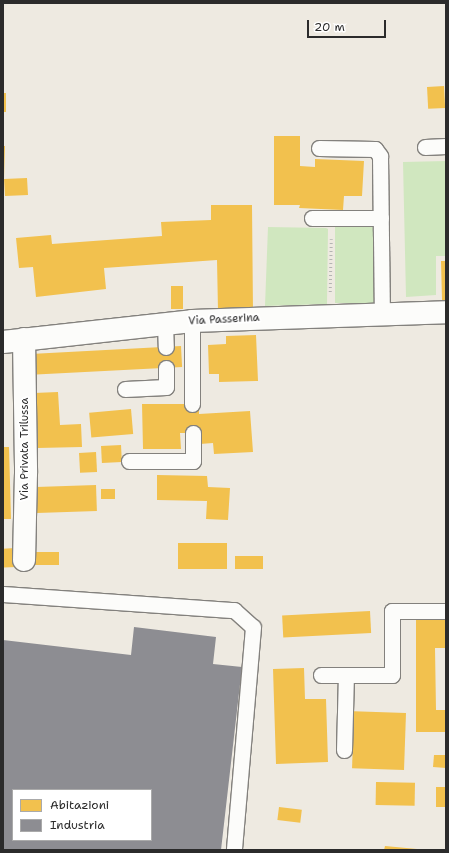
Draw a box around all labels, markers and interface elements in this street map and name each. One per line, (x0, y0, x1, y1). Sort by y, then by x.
scale bar (309, 12, 388, 38)
text: 20 m (314, 19, 345, 35)
street label: Via Passerina (188, 312, 260, 328)
street label: Via Privata Trilussa (18, 398, 32, 500)
legend (12, 789, 152, 841)
text: Abitazioni (50, 797, 109, 813)
text: Industria (50, 817, 105, 833)

